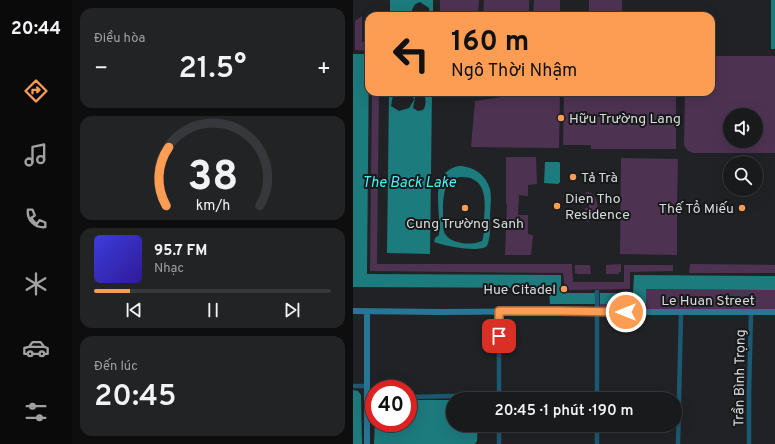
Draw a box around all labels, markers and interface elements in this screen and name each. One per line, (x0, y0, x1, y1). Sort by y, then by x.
text: 20:44 (11, 18, 61, 41)
text: 160 m (451, 25, 529, 61)
icon: left (385, 28, 437, 80)
text: Điều hòa (94, 31, 145, 47)
text: 21.5° (178, 51, 247, 88)
text: − (94, 56, 108, 83)
text: + (317, 56, 331, 83)
text: Ngô Thời Nhậm (451, 60, 577, 83)
icon: directions (22, 77, 50, 105)
map controls (723, 108, 763, 196)
button: sound (723, 108, 763, 148)
place label: Hữu Trường Lang (569, 111, 681, 128)
marker: Hữu Trường Lang (556, 113, 566, 123)
icon: music (22, 141, 50, 169)
text: 38 (187, 152, 238, 205)
button: search (723, 156, 763, 196)
place label: Tả Trà (581, 170, 618, 187)
marker: Tả Trà (568, 172, 578, 182)
water label: The Back Lake (362, 174, 456, 193)
place label: Dien Tho Residence (565, 191, 630, 224)
text: km/h (195, 197, 230, 215)
place label: Thế Tổ Miếu (659, 200, 734, 218)
marker: Dien Tho Residence (552, 201, 562, 211)
marker: Cung Trường Sanh (460, 203, 470, 213)
marker: Thế Tổ Miếu (737, 203, 747, 213)
icon: phone (22, 205, 50, 233)
place label: Cung Trường Sanh (406, 216, 524, 233)
text: 95.7 FM (154, 242, 207, 261)
text: Nhạc (154, 261, 184, 277)
icon: climate (22, 270, 50, 298)
place label: Hue Citadel (483, 282, 556, 299)
marker: Hue Citadel (559, 284, 569, 294)
position arrow (605, 291, 647, 333)
street label: Le Huan Street (661, 293, 755, 310)
icon: previous (123, 299, 145, 321)
icon: pause (202, 299, 224, 321)
icon: next (281, 299, 303, 321)
pin (482, 319, 516, 353)
icon: arrive (488, 325, 510, 347)
street label: Trần Bình Trọng (731, 329, 750, 427)
icon: car (22, 334, 50, 362)
text: Đến lúc (94, 359, 138, 375)
text: 20:45 (94, 379, 177, 416)
speed limit sign: 40 (365, 380, 417, 432)
icon: filters (22, 398, 50, 426)
text: 20:45 · 1 phút · 190 m (495, 402, 633, 421)

